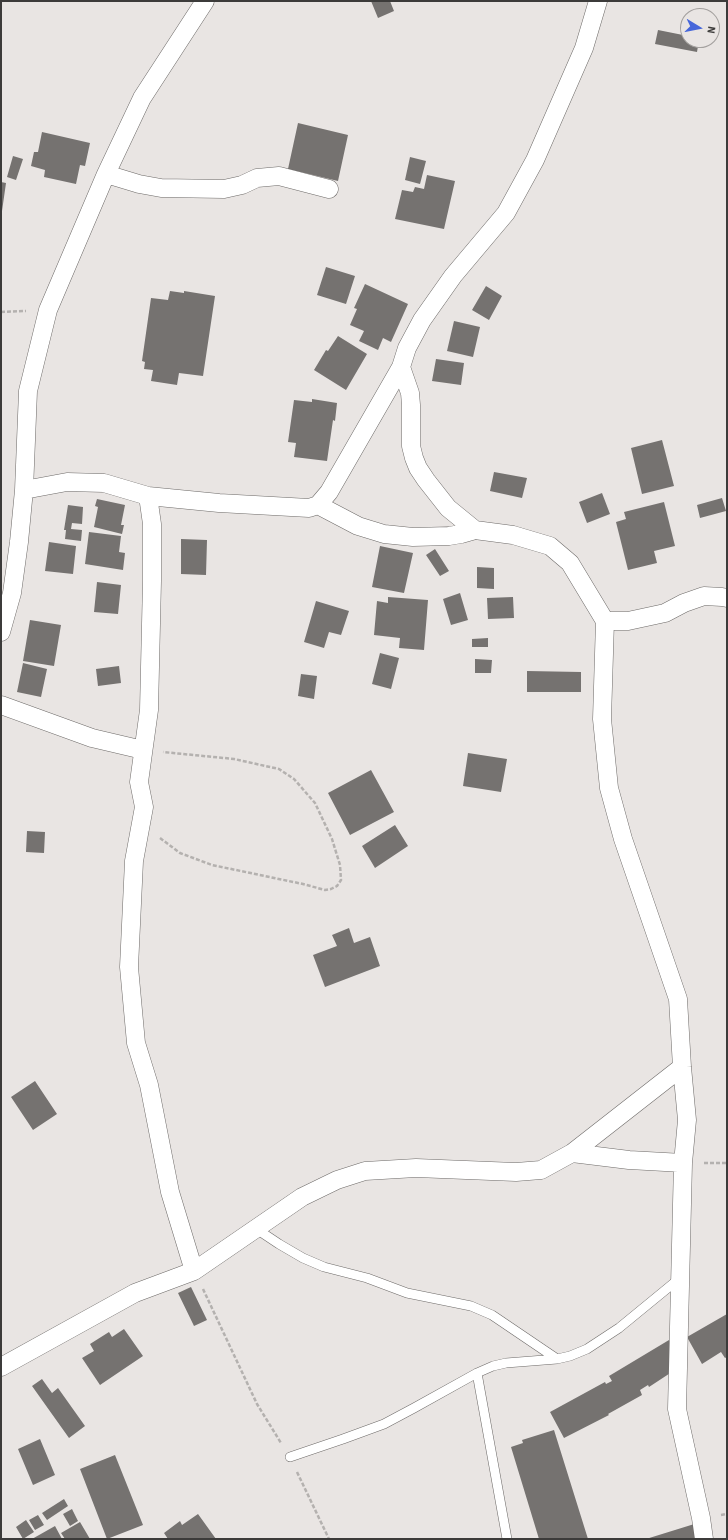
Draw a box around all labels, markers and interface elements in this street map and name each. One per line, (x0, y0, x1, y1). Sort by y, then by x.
north arrow (680, 8, 720, 48)
text: N (703, 25, 719, 35)

